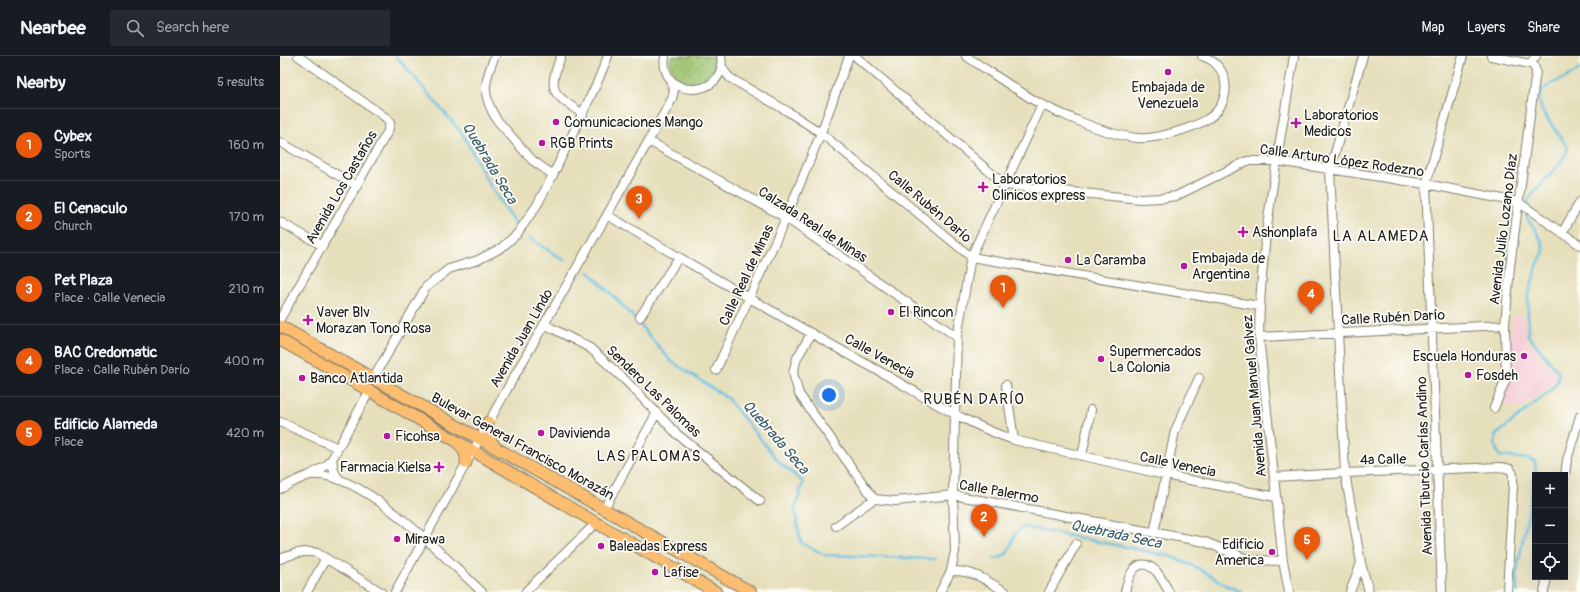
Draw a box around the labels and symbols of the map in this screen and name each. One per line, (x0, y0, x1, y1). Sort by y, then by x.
marker: Embajada de Venezuela (1163, 67, 1173, 77)
place label: Embajada de Venezuela (1131, 79, 1205, 112)
place label: Laboratorios Medicos (1304, 107, 1379, 140)
place label: Comunicaciones Mango (564, 114, 703, 131)
marker: Comunicaciones Mango (551, 117, 561, 127)
marker: Laboratorios Medicos (1291, 118, 1301, 128)
water label: Quebrada Seca (458, 119, 522, 209)
street label: Avenida Los Castaños (302, 127, 381, 247)
place label: RGB Prints (550, 135, 614, 152)
marker: RGB Prints (537, 138, 547, 148)
street label: Calle Arturo López Rodezno (1259, 141, 1426, 181)
street label: Avenida Julio Lozano Díaz (1486, 152, 1521, 306)
street label: Calle Rubén Darío (884, 166, 975, 247)
place label: Laboratorios Clinicos express (992, 171, 1086, 204)
marker: Laboratorios Clinicos express (977, 181, 989, 193)
street label: Calzada Real de Minas (755, 183, 871, 266)
pin: 3 (626, 186, 652, 219)
street label: Calle Real de Minas (716, 221, 778, 329)
place label: Ashonplafa (1252, 224, 1317, 241)
marker: Ashonplafa (1237, 226, 1249, 238)
district label: LA ALAMEDA (1332, 227, 1430, 246)
place label: Embajada de Argentina (1192, 250, 1265, 283)
place label: La Caramba (1076, 252, 1146, 269)
marker: La Caramba (1063, 255, 1073, 265)
marker: Embajada de Argentina (1179, 261, 1189, 271)
pin: 1 (990, 275, 1016, 308)
pin: 4 (1298, 281, 1324, 314)
street label: Avenida Juan Lindo (486, 285, 557, 391)
place label: Vaver Blv Morazan Tono Rosa (316, 304, 431, 337)
place label: El Rincon (899, 304, 954, 321)
street label: Calle Rubén Darío (1341, 306, 1446, 329)
marker: El Rincon (886, 307, 896, 317)
street label: Avenida Juan Manuel Galvez (1239, 314, 1270, 478)
marker: Vaver Blv Morazan Tono Rosa (303, 315, 313, 325)
street label: Calle Venecia (842, 330, 918, 383)
street label: Sendero Las Palomas (603, 342, 705, 441)
place label: Supermercados La Colonia (1109, 343, 1202, 376)
place label: Escuela Honduras (1413, 348, 1517, 365)
marker: Escuela Honduras (1519, 351, 1529, 361)
marker: Supermercados La Colonia (1096, 354, 1106, 364)
place label: Fosdeh (1476, 367, 1518, 384)
place label: Banco Atlantida (310, 370, 403, 387)
marker: Fosdeh (1463, 370, 1473, 380)
marker: Banco Atlantida (297, 373, 307, 383)
street label: Avenida Tiburcio Carías Andino (1413, 376, 1436, 556)
your location (819, 385, 839, 405)
street label: Bulevar General Francisco Morazán (428, 389, 617, 504)
district label: RUBÉN DARÍO (923, 390, 1025, 409)
water label: Quebrada Seca (738, 396, 814, 479)
place label: Davivienda (549, 425, 610, 442)
place label: Ficohsa (395, 428, 440, 445)
marker: Davivienda (536, 428, 546, 438)
marker: Ficohsa (382, 431, 392, 441)
district label: LAS PALOMAS (597, 447, 701, 466)
street label: Calle Venecia (1138, 448, 1218, 481)
street label: 4a Calle (1360, 451, 1406, 468)
place label: Farmacia Kielsa (340, 459, 431, 476)
marker: Farmacia Kielsa (434, 462, 444, 472)
street label: Calle Palermo (958, 476, 1041, 507)
pin: 2 (971, 504, 997, 537)
water label: Quebrada Seca (1069, 516, 1164, 554)
pin: 5 (1294, 527, 1320, 560)
place label: Mirawa (405, 531, 445, 548)
marker: Mirawa (392, 534, 402, 544)
place label: Edificio America (1215, 536, 1264, 569)
place label: Baleadas Express (609, 538, 708, 555)
marker: Baleadas Express (596, 541, 606, 551)
marker: Edificio America (1267, 547, 1277, 557)
place label: Lafise (663, 564, 699, 581)
marker: Lafise (650, 567, 660, 577)

